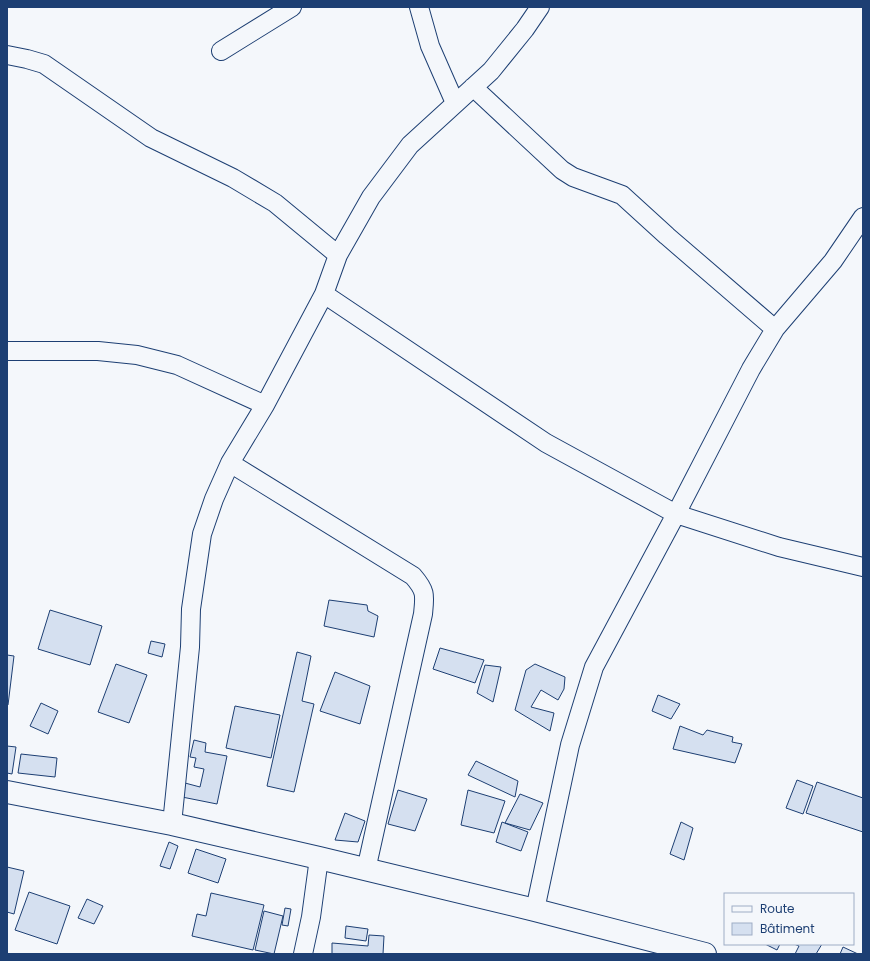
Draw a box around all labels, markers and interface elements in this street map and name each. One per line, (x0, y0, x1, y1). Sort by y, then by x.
legend (724, 893, 854, 945)
text: Route (760, 900, 794, 917)
text: Bâtiment (760, 920, 815, 937)

